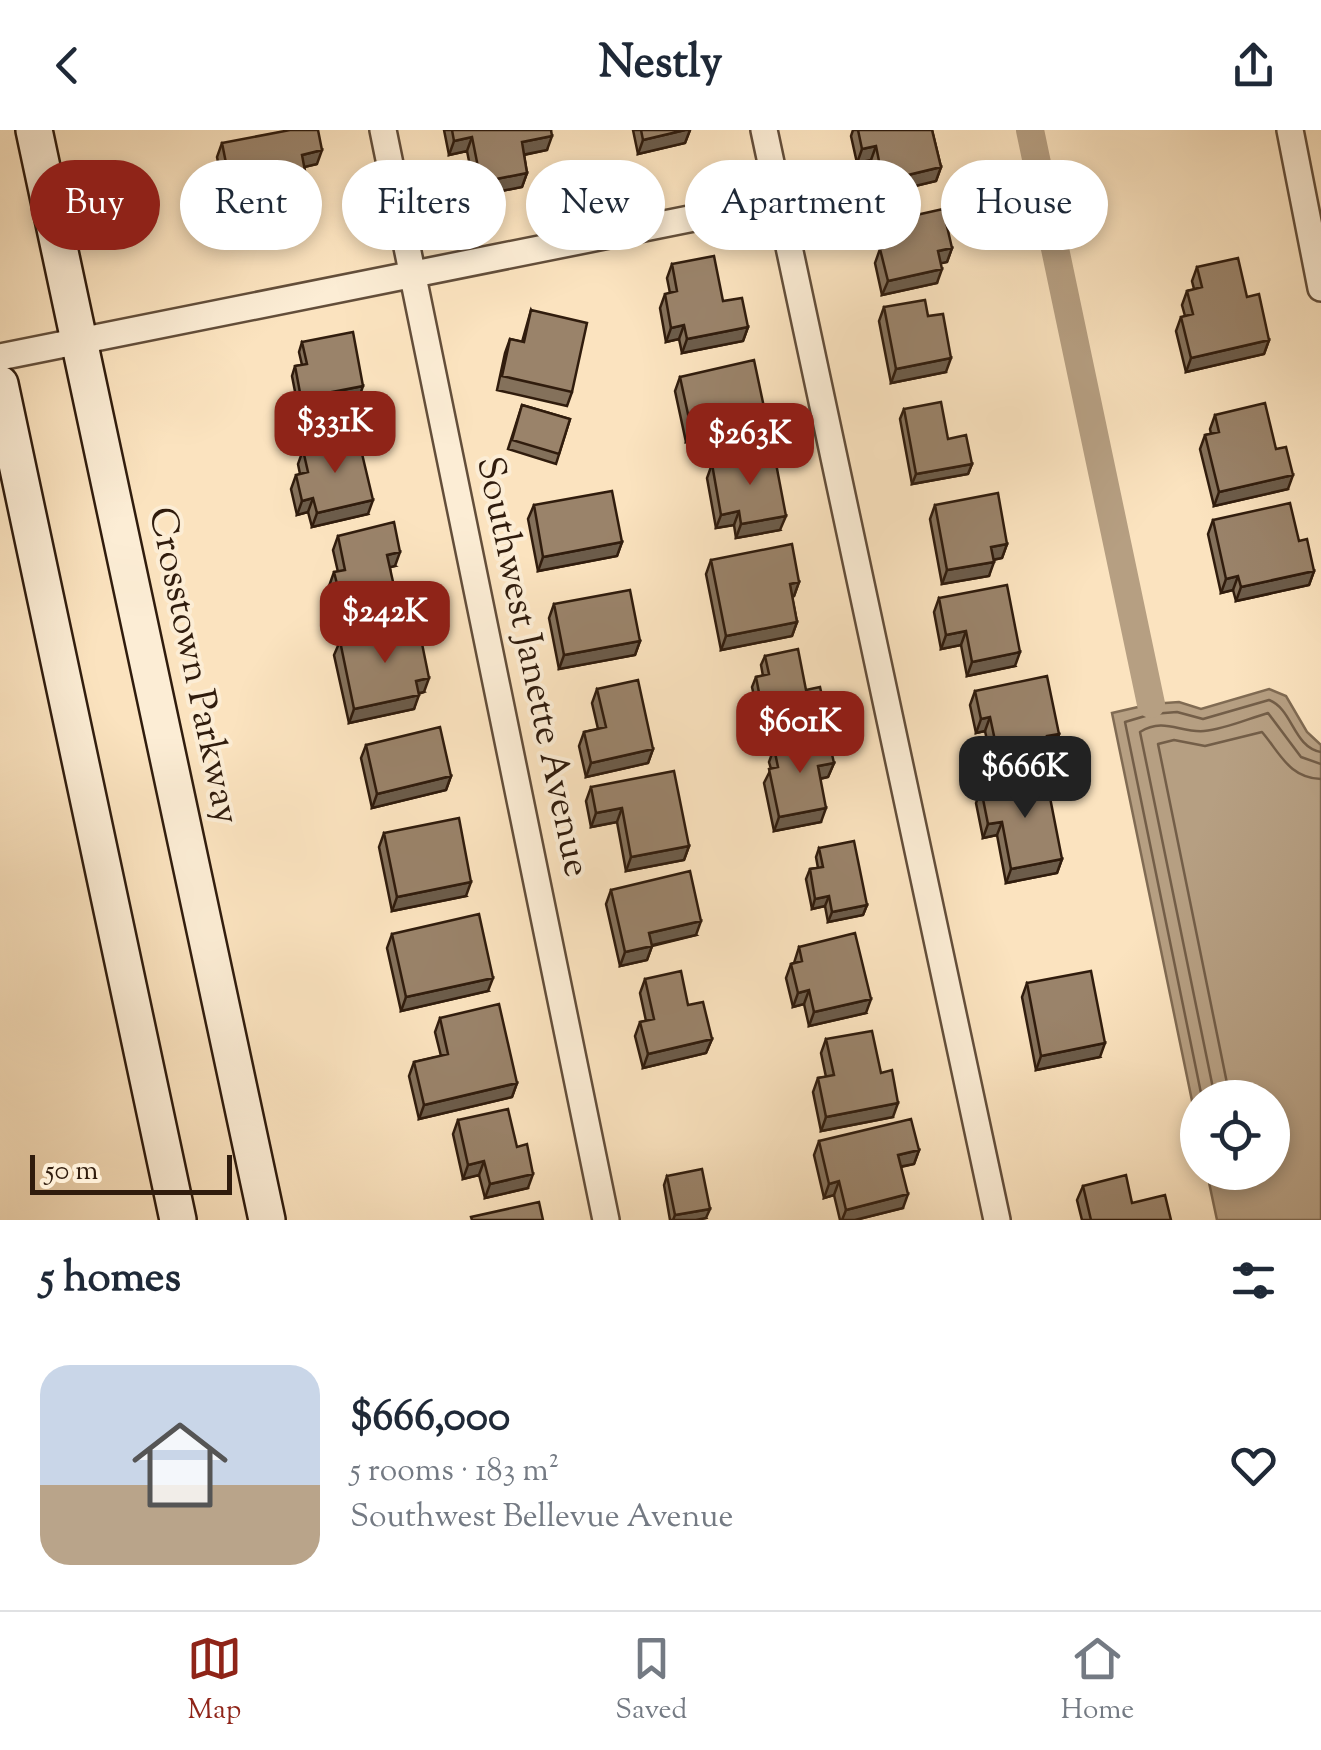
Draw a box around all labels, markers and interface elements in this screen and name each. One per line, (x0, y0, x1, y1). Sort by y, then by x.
text: Nestly (599, 33, 722, 98)
icon: back (40, 38, 95, 93)
icon: share (1226, 38, 1281, 93)
chip: Buy (30, 160, 160, 250)
chip: Rent (180, 160, 322, 250)
chip: Filters (342, 160, 506, 250)
chip: New (526, 160, 665, 250)
chip: Apartment (685, 160, 921, 250)
chip: House (941, 160, 1108, 250)
pin: $331K (265, 391, 405, 476)
text: $331K (297, 400, 373, 446)
pin: $263K (680, 403, 820, 488)
text: $263K (708, 412, 792, 458)
street label: Southwest Janette Avenue (460, 452, 602, 882)
street label: Crosstown Parkway (132, 502, 252, 830)
pin: $242K (315, 581, 455, 666)
text: $242K (342, 590, 428, 636)
pin: $601K (730, 691, 870, 776)
text: $601K (758, 700, 842, 746)
pin: $666K (955, 736, 1095, 821)
text: $666K (981, 745, 1069, 791)
map controls (1180, 1080, 1290, 1190)
button: locate (1180, 1080, 1290, 1190)
scale bar (30, 1150, 232, 1194)
text: 50 m (45, 1152, 99, 1192)
text: 5 homes (40, 1250, 181, 1310)
icon: filters (1226, 1253, 1281, 1308)
text: $666,000 (350, 1389, 510, 1449)
icon: home (120, 1405, 240, 1525)
icon: heart (1226, 1438, 1281, 1493)
text: 5 rooms · 183 m² (350, 1449, 559, 1495)
text: Southwest Bellevue Avenue (350, 1495, 733, 1541)
tab: Map (187, 1631, 242, 1731)
tab: Saved (615, 1631, 687, 1731)
tab: Home (1061, 1631, 1134, 1731)

